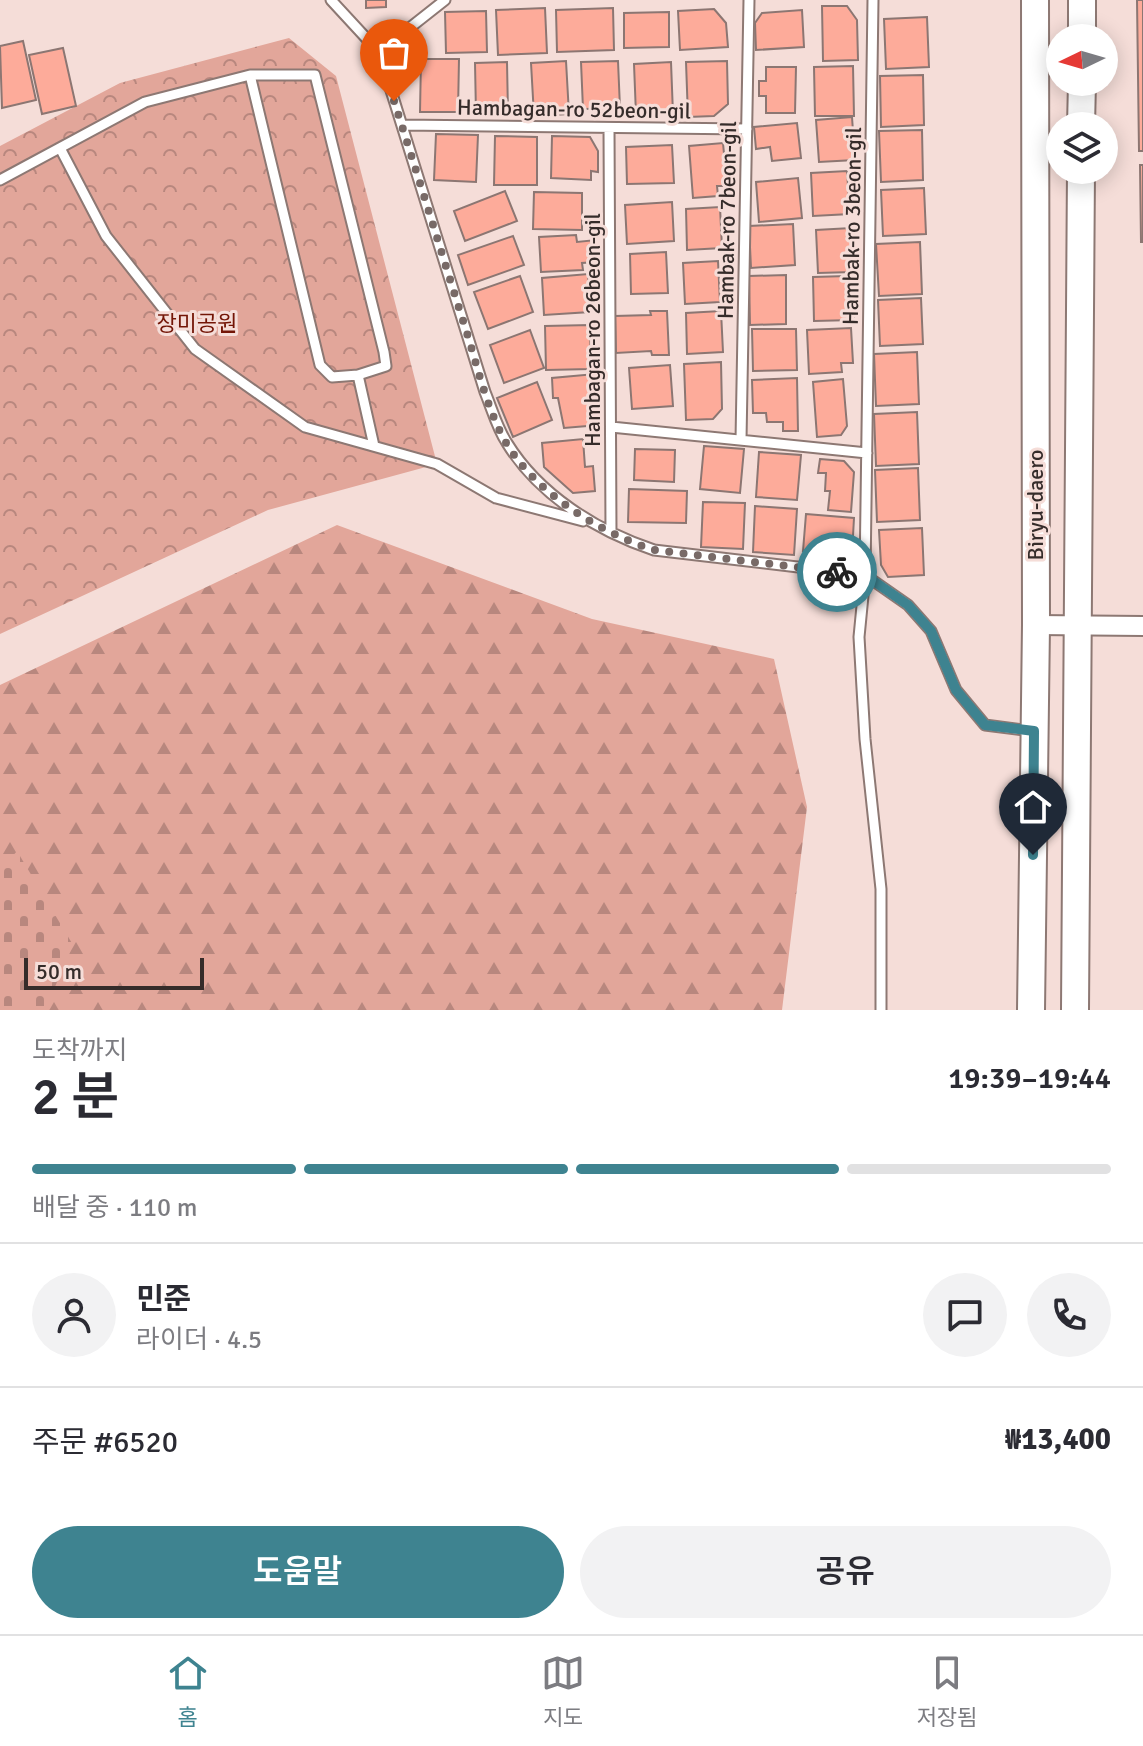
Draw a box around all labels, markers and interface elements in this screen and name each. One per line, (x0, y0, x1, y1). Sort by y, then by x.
pin (360, 19, 428, 101)
north arrow (1046, 24, 1118, 96)
map controls (1046, 24, 1118, 184)
icon: bag (372, 31, 416, 75)
street label: Hambagan-ro 52beon-gil (457, 93, 691, 125)
button: layers (1046, 112, 1118, 184)
street label: Hambak-ro 7beon-gil (712, 121, 742, 319)
street label: Hambak-ro 3beon-gil (837, 127, 867, 325)
street label: Hambagan-ro 26beon-gil (579, 213, 606, 447)
park label: 장미공원 (157, 310, 237, 337)
street label: Biryu-daero (1022, 450, 1049, 560)
courier (797, 532, 877, 612)
icon: bike (815, 550, 859, 594)
pin (999, 773, 1067, 855)
icon: home (1011, 785, 1055, 829)
scale bar (24, 954, 204, 990)
text: 50 m (36, 958, 82, 985)
text: 도착까지 (32, 1035, 128, 1067)
text: 19:39–19:44 (948, 1060, 1111, 1097)
text: 2 분 (32, 1065, 119, 1129)
text: 배달 중 · 110 m (32, 1192, 197, 1224)
button: person (32, 1273, 116, 1357)
button: chat (923, 1273, 1007, 1357)
button: phone (1027, 1273, 1111, 1357)
text: 민준 (136, 1281, 191, 1318)
text: 라이더 · 4.5 (136, 1324, 262, 1356)
text: ₩13,400 (1005, 1421, 1111, 1458)
text: 주문 #6520 (32, 1424, 178, 1461)
button: 도움말 (32, 1526, 564, 1618)
button: 공유 (580, 1526, 1111, 1618)
tab: 홈 (166, 1651, 210, 1731)
tab: 지도 (541, 1651, 585, 1731)
tab: 저장됨 (917, 1651, 977, 1731)

